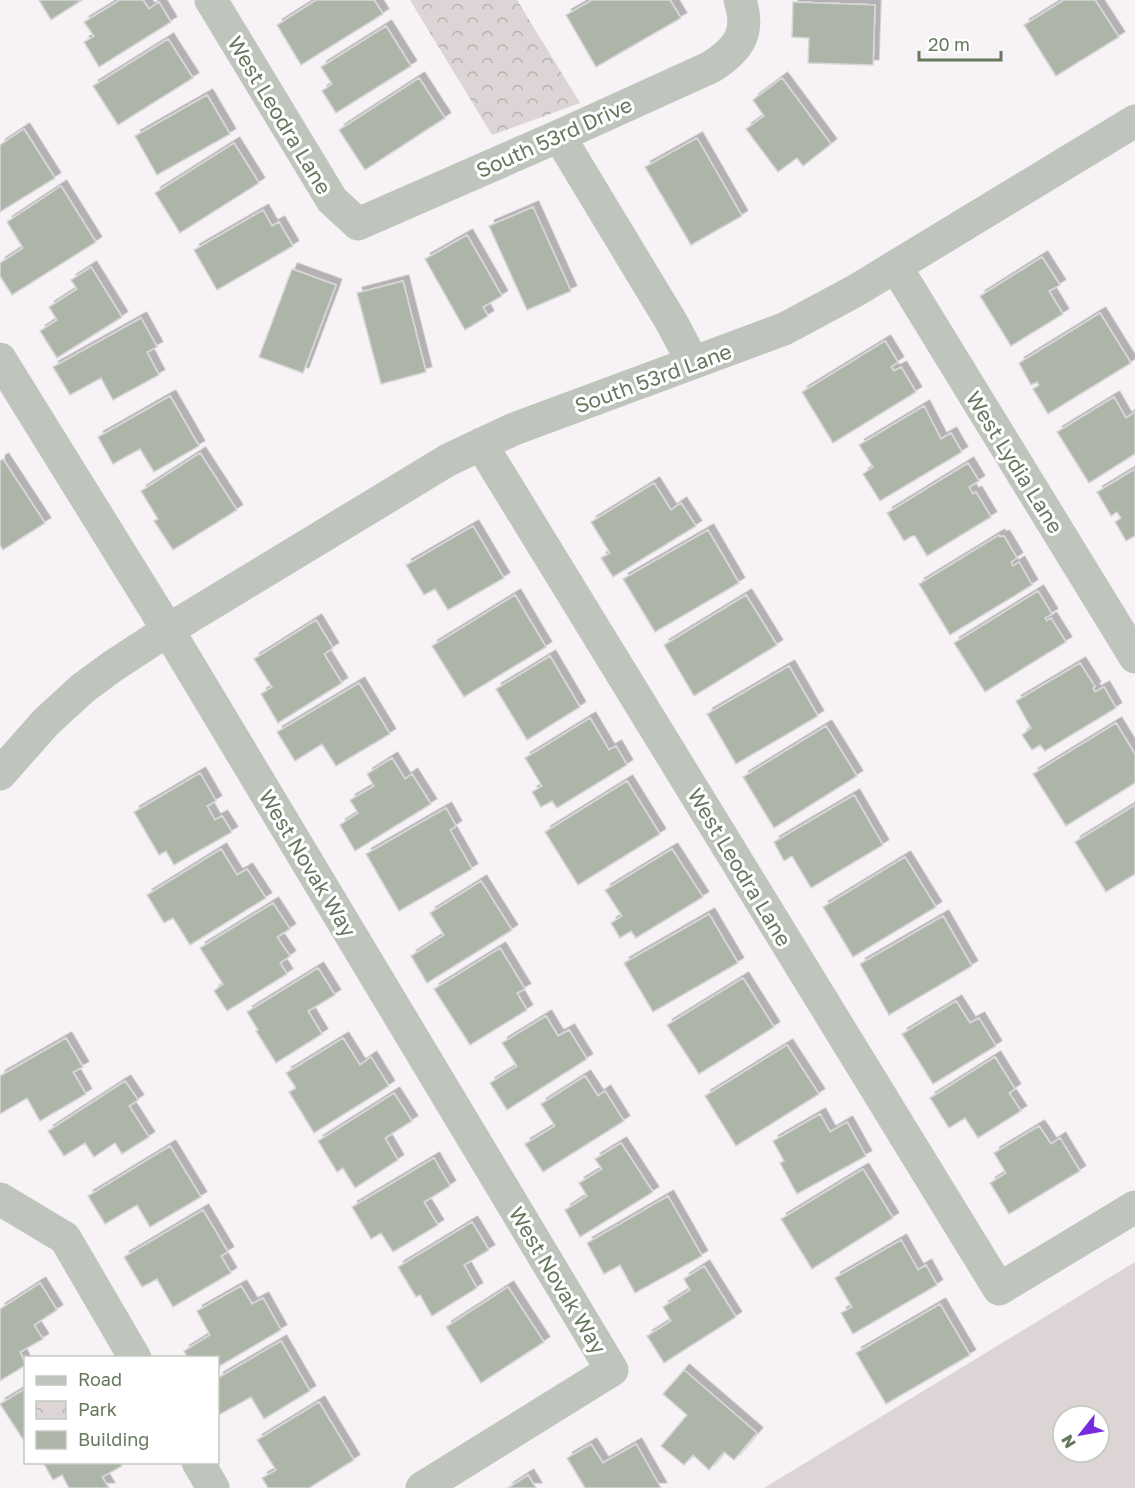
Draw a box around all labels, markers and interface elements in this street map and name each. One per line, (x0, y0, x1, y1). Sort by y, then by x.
scale bar (919, 24, 1002, 62)
street label: West Leodra Lane (223, 31, 337, 199)
text: 20 m (928, 33, 970, 55)
street label: South 53rd Drive (472, 91, 636, 183)
street label: South 53rd Lane (571, 338, 735, 418)
street label: West Lydia Lane (961, 386, 1069, 538)
street label: West Leodra Lane (683, 783, 797, 951)
street label: West Novak Way (254, 785, 362, 941)
street label: West Novak Way (504, 1202, 612, 1358)
legend (24, 1356, 219, 1464)
text: Road (78, 1368, 122, 1390)
text: Park (78, 1398, 117, 1420)
north arrow (1051, 1404, 1111, 1464)
text: Building (78, 1428, 149, 1450)
text: N (1056, 1431, 1080, 1452)

